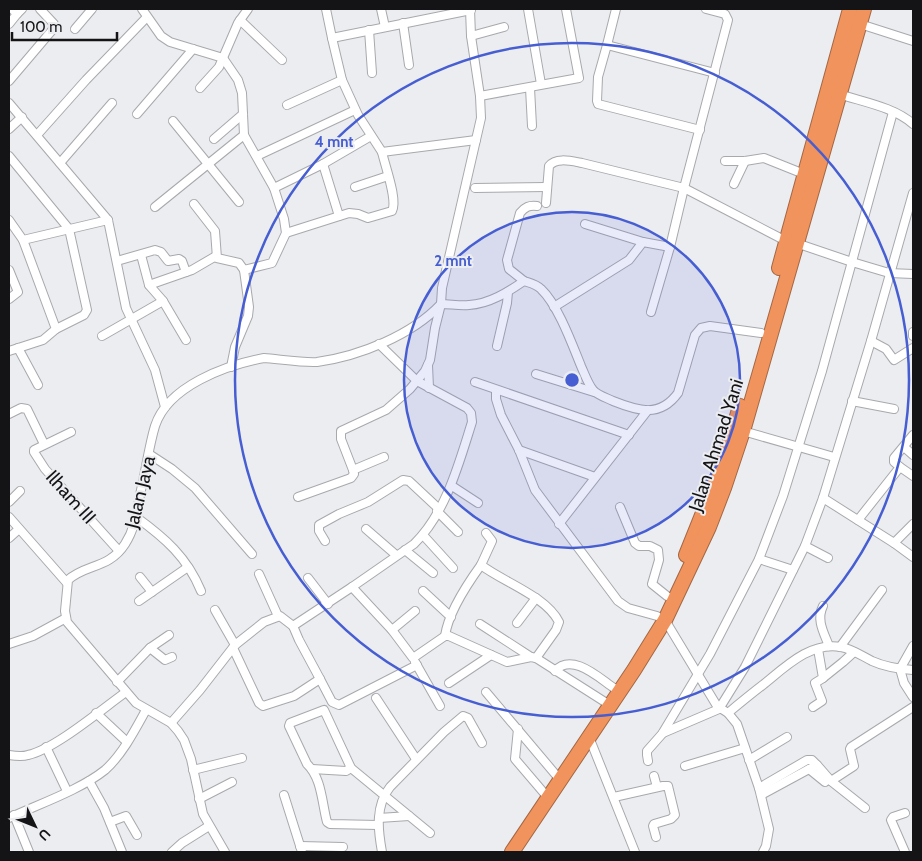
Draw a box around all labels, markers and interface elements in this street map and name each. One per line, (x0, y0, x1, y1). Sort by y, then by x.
scale bar (12, 10, 118, 42)
text: 100 m (20, 18, 62, 36)
text: 4 mnt (314, 133, 354, 151)
text: 2 mnt (434, 252, 472, 270)
centre of rings (563, 371, 581, 389)
street label: Jalan Ahmad Yani (683, 376, 748, 515)
street label: Jalan Jaya (120, 453, 160, 532)
street label: Ilham III (41, 466, 101, 528)
north arrow (10, 801, 60, 851)
text: U (34, 825, 55, 845)

